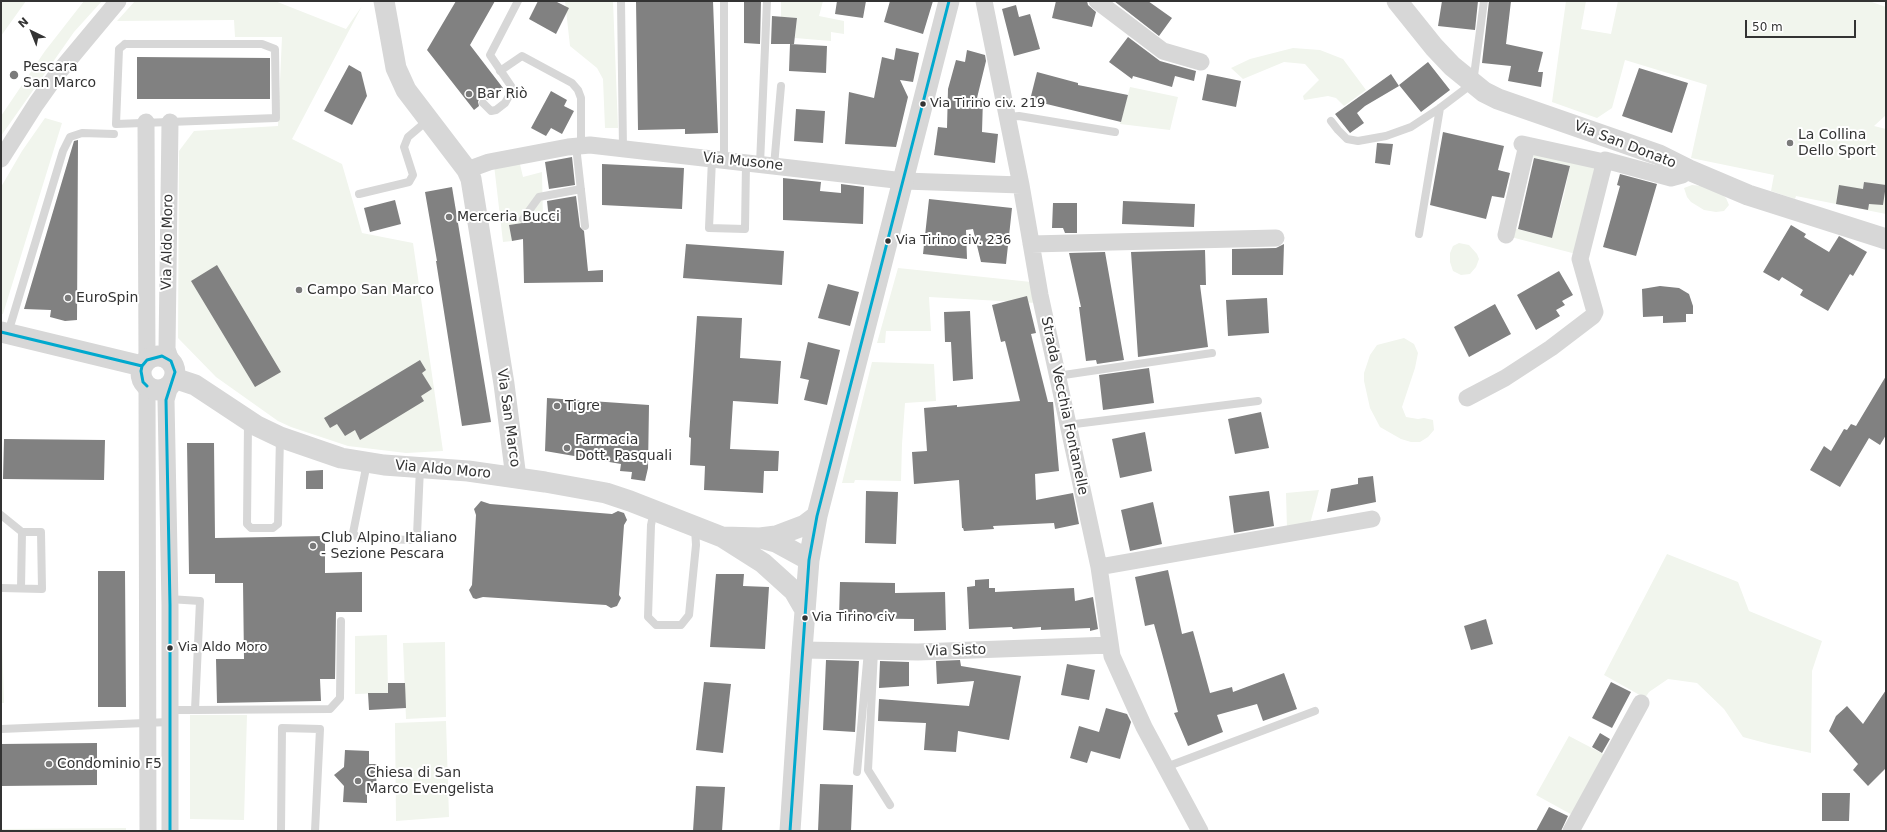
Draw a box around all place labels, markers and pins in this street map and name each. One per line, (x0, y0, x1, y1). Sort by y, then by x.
place label: Pescara San Marco (23, 59, 96, 92)
marker: Pescara San Marco (8, 69, 20, 81)
place label: Bar Riò (477, 86, 528, 102)
marker: Bar Riò (464, 89, 474, 99)
place label: Via Tirino civ. 219 (930, 96, 1045, 112)
marker: Via Tirino civ. 219 (918, 99, 928, 109)
place label: La Collina Dello Sport (1798, 127, 1876, 160)
marker: La Collina Dello Sport (1785, 138, 1795, 148)
place label: Merceria Bucci (457, 209, 560, 225)
marker: Merceria Bucci (444, 212, 454, 222)
place label: Via Tirino civ. 236 (896, 233, 1011, 249)
marker: Via Tirino civ. 236 (883, 236, 893, 246)
place label: Campo San Marco (307, 282, 434, 298)
marker: Campo San Marco (294, 285, 304, 295)
place label: EuroSpin (76, 290, 138, 306)
marker: EuroSpin (63, 293, 73, 303)
place label: Tigre (565, 398, 600, 414)
marker: Tigre (552, 401, 562, 411)
place label: Farmacia Dott. Pasquali (575, 432, 672, 464)
marker: Farmacia Dott. Pasquali (562, 443, 572, 453)
place label: Club Alpino Italiano - Sezione Pescara (321, 530, 457, 562)
marker: Club Alpino Italiano - Sezione Pescara (308, 541, 318, 551)
place label: Via Tirino civ (812, 610, 895, 626)
marker: Via Tirino civ (800, 613, 810, 623)
place label: Via Aldo Moro (178, 640, 267, 656)
marker: Via Aldo Moro (165, 643, 175, 653)
place label: Condominio F5 (57, 756, 162, 772)
marker: Condominio F5 (44, 759, 54, 769)
place label: Chiesa di San Marco Evengelista (366, 765, 494, 798)
marker: Chiesa di San Marco Evengelista (353, 776, 363, 786)

